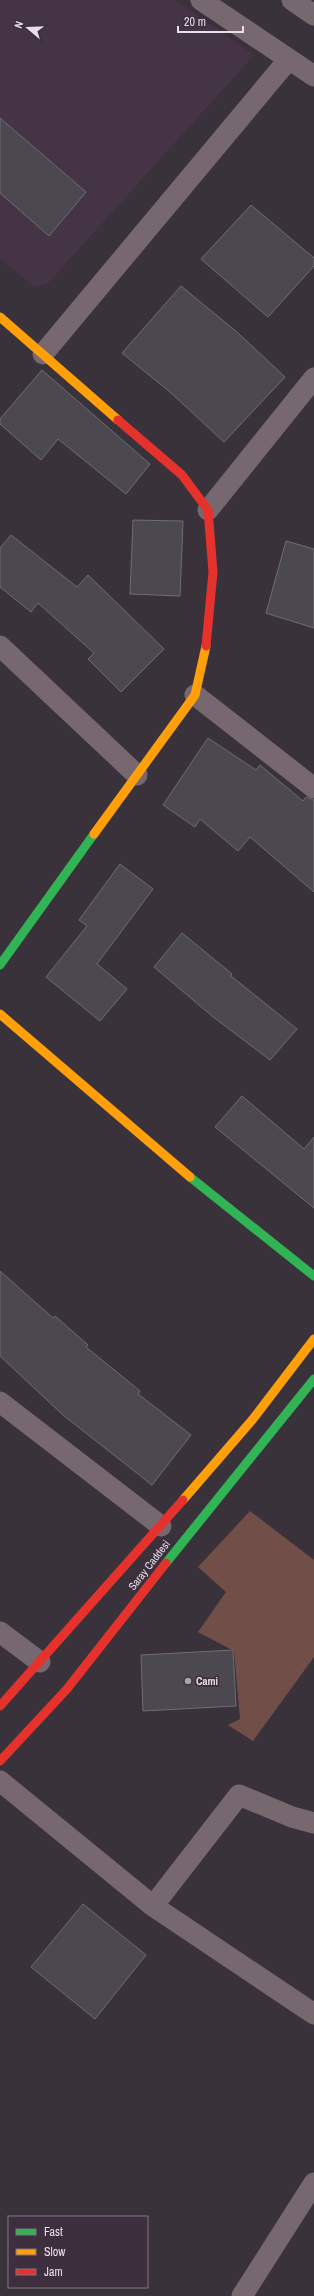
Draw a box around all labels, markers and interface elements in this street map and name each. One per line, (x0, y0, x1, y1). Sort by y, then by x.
north arrow (8, 8, 48, 48)
scale bar (178, 8, 243, 34)
text: 20 m (184, 14, 206, 30)
text: N (11, 19, 26, 30)
street label: Saray Caddesi (125, 1537, 173, 1593)
place label: Cami (196, 1674, 218, 1688)
marker: Cami (183, 1676, 193, 1686)
legend (8, 2216, 148, 2288)
text: Fast (44, 2224, 63, 2240)
text: Slow (44, 2244, 66, 2260)
text: Jam (44, 2264, 63, 2280)

